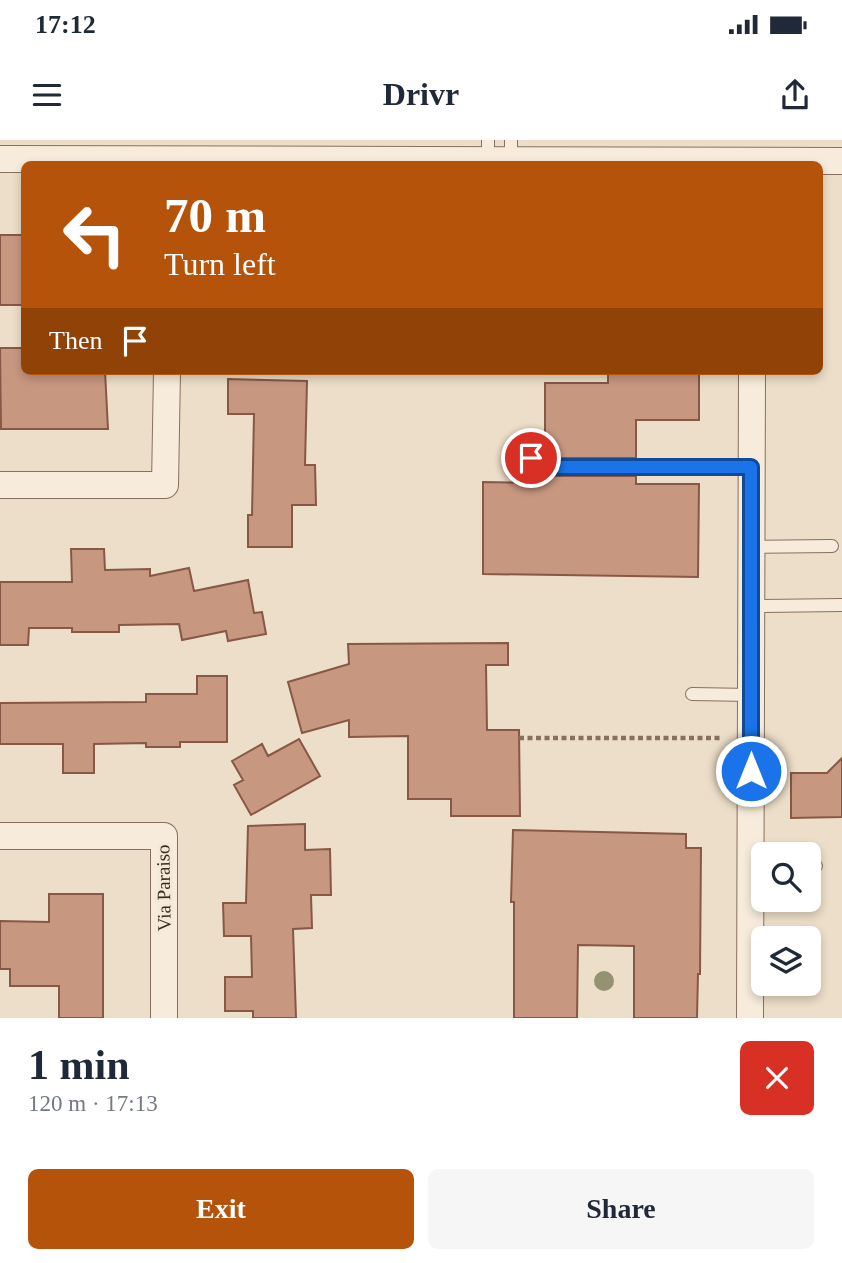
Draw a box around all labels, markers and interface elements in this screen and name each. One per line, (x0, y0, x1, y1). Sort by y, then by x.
text: 17:12 (35, 10, 96, 39)
icon: menu (28, 76, 66, 114)
text: Drivr (383, 76, 459, 112)
icon: share (776, 76, 814, 114)
text: 70 m (164, 188, 266, 243)
icon: left (49, 189, 140, 280)
text: Turn left (164, 246, 276, 282)
icon: arrive (116, 322, 154, 360)
text: Then (49, 326, 102, 355)
pin (501, 428, 561, 488)
icon: arrive (512, 439, 550, 477)
position arrow (714, 734, 788, 808)
map controls (751, 842, 821, 996)
button: search (751, 842, 821, 912)
street label: Via Paraiso (152, 844, 175, 932)
button: layers (751, 926, 821, 996)
button: close (740, 1041, 814, 1115)
text: 1 min (28, 1042, 130, 1088)
text: 120 m · 17:13 (28, 1091, 158, 1116)
button: Exit (28, 1169, 414, 1249)
button: Share (428, 1169, 814, 1249)

